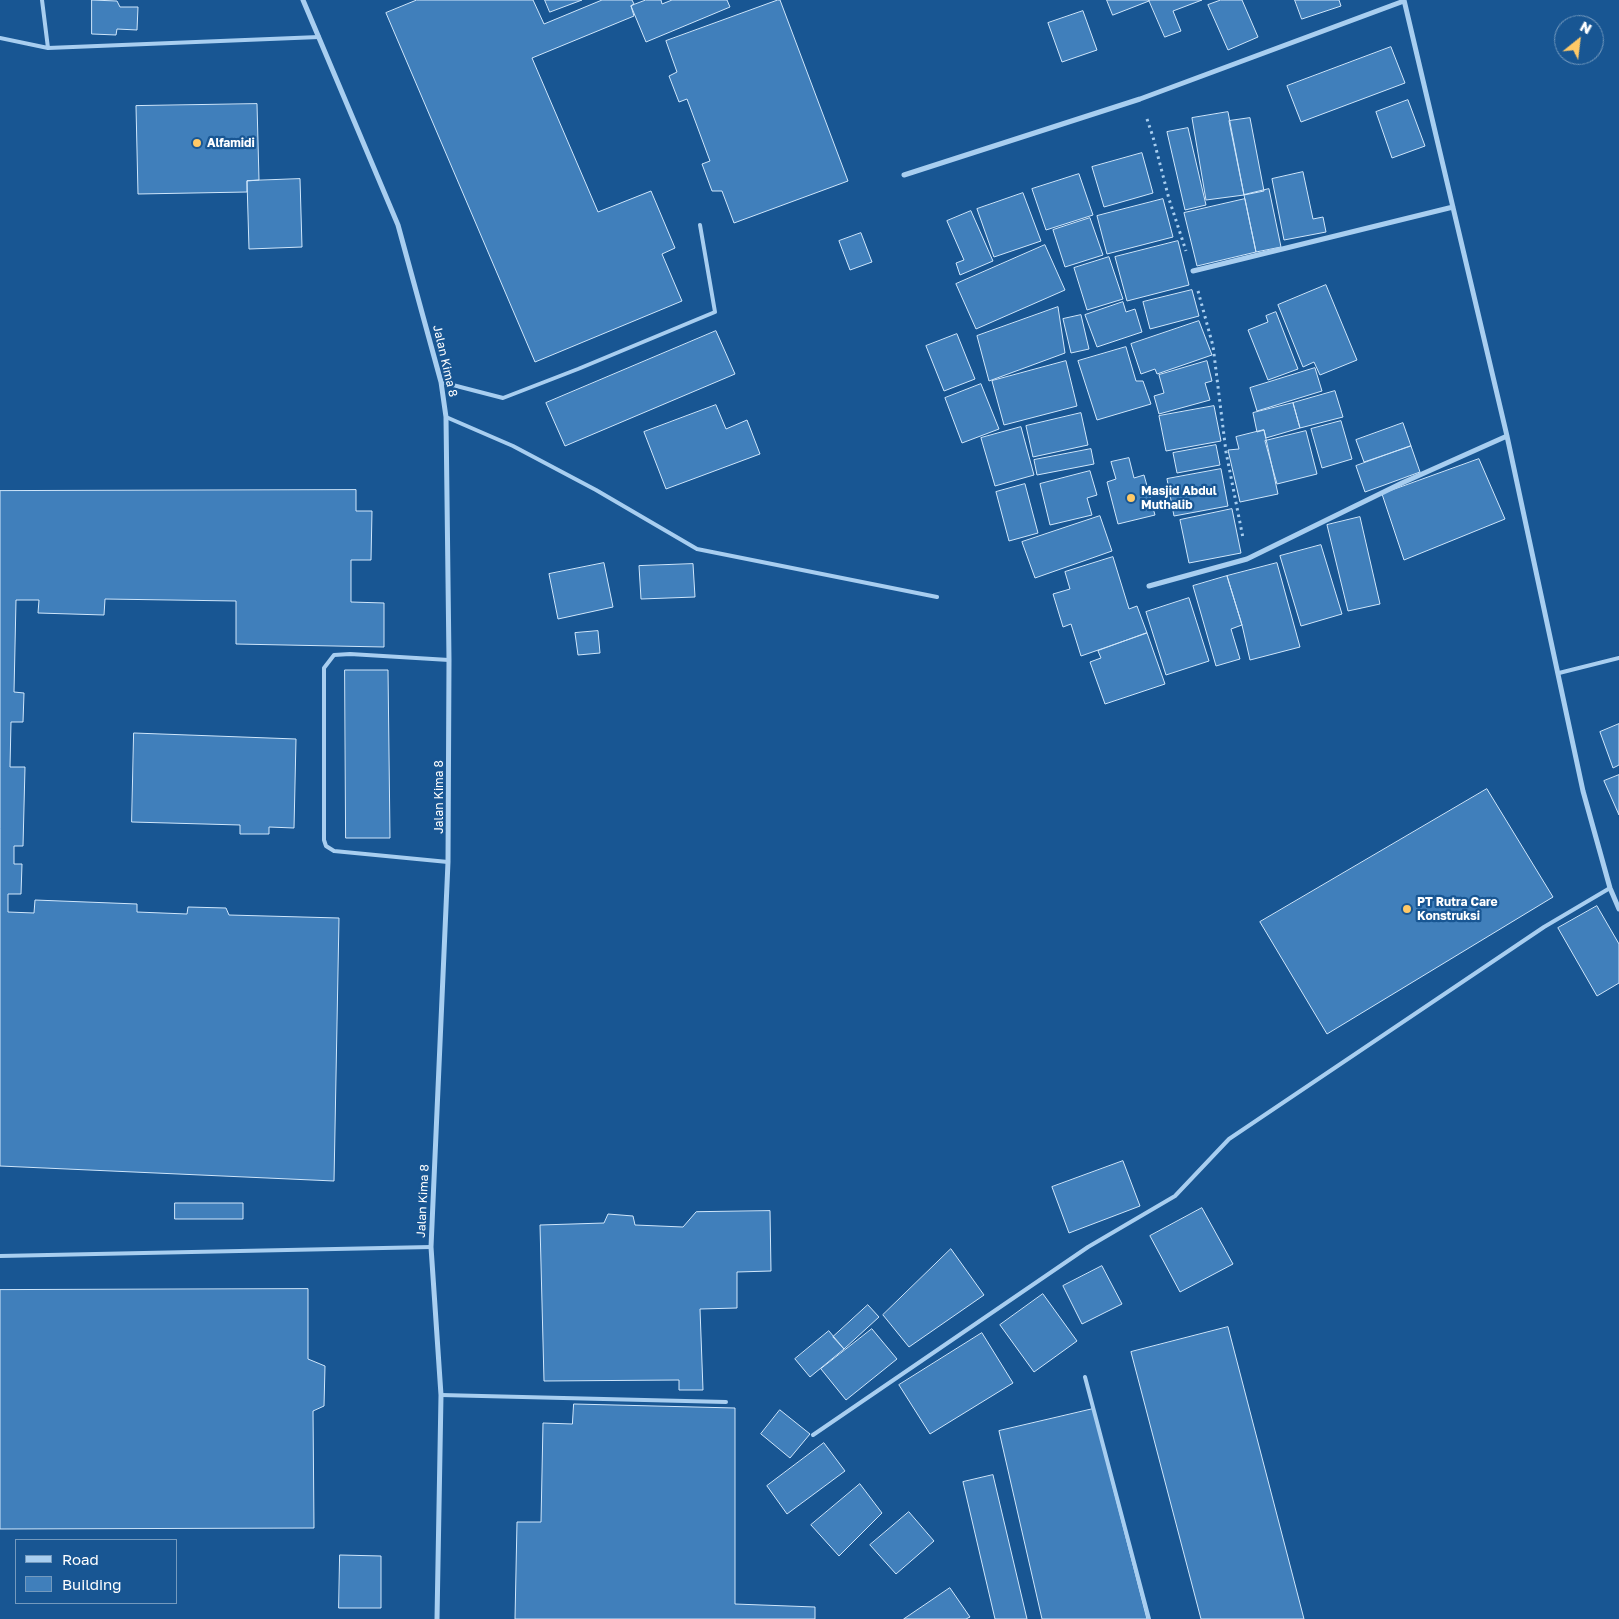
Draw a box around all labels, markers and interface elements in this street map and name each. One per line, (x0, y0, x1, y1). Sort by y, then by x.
north arrow (1554, 15, 1604, 65)
text: N (1577, 17, 1595, 37)
place label: Alfamidi (207, 136, 255, 150)
marker: Alfamidi (191, 137, 203, 149)
street label: Jalan Kima 8 (430, 323, 460, 399)
place label: Masjid Abdul Muthalib (1141, 484, 1217, 512)
marker: Masjid Abdul Muthalib (1125, 492, 1137, 504)
street label: Jalan Kima 8 (432, 760, 446, 834)
place label: PT Rutra Care Konstruksi (1417, 895, 1497, 923)
marker: PT Rutra Care Konstruksi (1401, 903, 1413, 915)
street label: Jalan Kima 8 (414, 1164, 432, 1238)
legend (15, 1539, 178, 1604)
text: Road (62, 1550, 99, 1568)
text: Building (62, 1575, 122, 1593)

